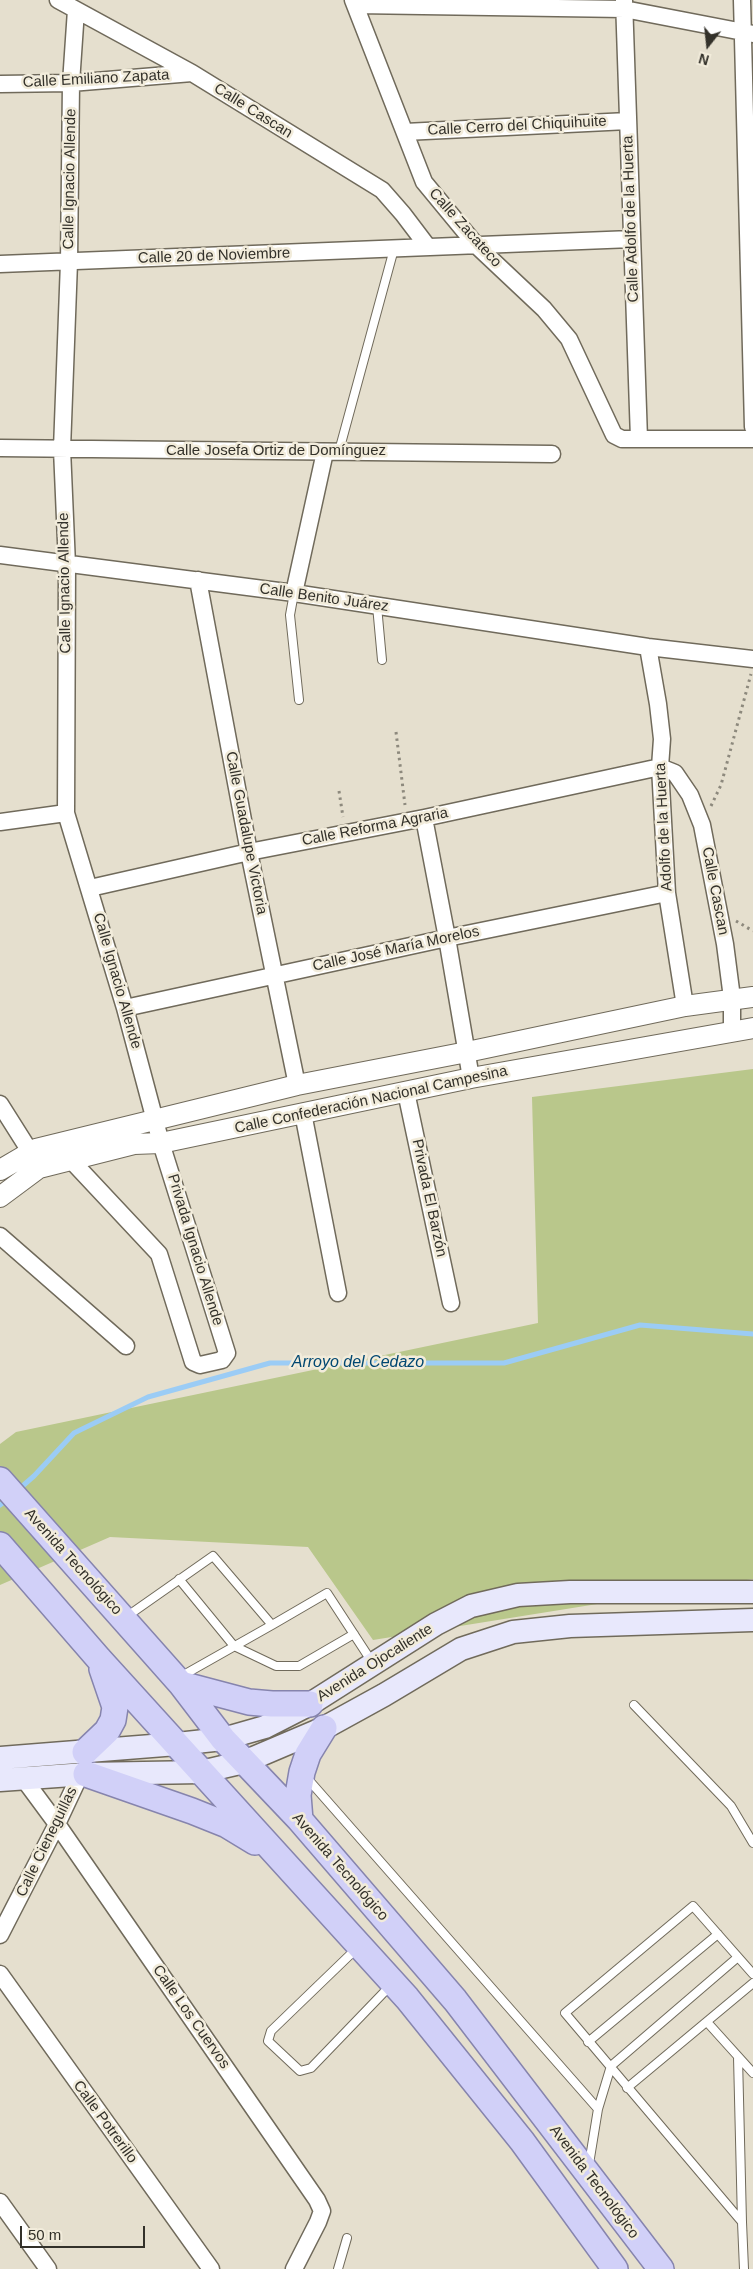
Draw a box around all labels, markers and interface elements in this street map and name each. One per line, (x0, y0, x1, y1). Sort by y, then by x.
north arrow (683, 20, 733, 70)
text: N (697, 50, 711, 69)
street label: Calle Emiliano Zapata (22, 66, 170, 92)
street label: Calle Cascan (210, 80, 296, 142)
street label: Calle Ignacio Allende (60, 108, 80, 250)
street label: Calle Cerro del Chiquihuite (427, 112, 607, 140)
street label: Calle Adolfo de la Huerta (619, 135, 643, 303)
street label: Calle Zacateco (425, 185, 505, 271)
street label: Calle 20 de Noviembre (137, 244, 291, 268)
street label: Calle Josefa Ortiz de Domínguez (166, 442, 386, 460)
street label: Calle Ignacio Allende (55, 512, 75, 654)
street label: Calle Benito Juárez (258, 580, 390, 616)
street label: Calle Guadalupe Victoria (221, 750, 271, 916)
street label: Adolfo de la Huerta (652, 762, 676, 892)
street label: Calle Reforma Agraria (300, 804, 450, 850)
street label: Calle Cascan (698, 845, 732, 937)
street label: Calle Ignacio Allende (89, 911, 145, 1051)
street label: Calle José María Morelos (311, 923, 481, 975)
street label: Calle Confederación Nacional Campesina (233, 1062, 509, 1138)
street label: Privada El Barzón (408, 1137, 450, 1259)
street label: Privada Ignacio Allende (163, 1172, 227, 1328)
water label: Arroyo del Cedazo (292, 1353, 424, 1373)
street label: Avenida Tecnológico (20, 1505, 126, 1619)
street label: Avenida Ojocaliente (314, 1620, 436, 1706)
street label: Calle Cieneguillas (13, 1784, 81, 1900)
street label: Avenida Tecnológico (288, 1809, 392, 1925)
street label: Calle Los Cuervos (148, 1962, 234, 2072)
street label: Calle Potrerillo (69, 2077, 141, 2167)
street label: Avenida Tecnológico (545, 2122, 643, 2242)
scale bar (22, 2216, 148, 2248)
text: 50 m (28, 2226, 61, 2243)

